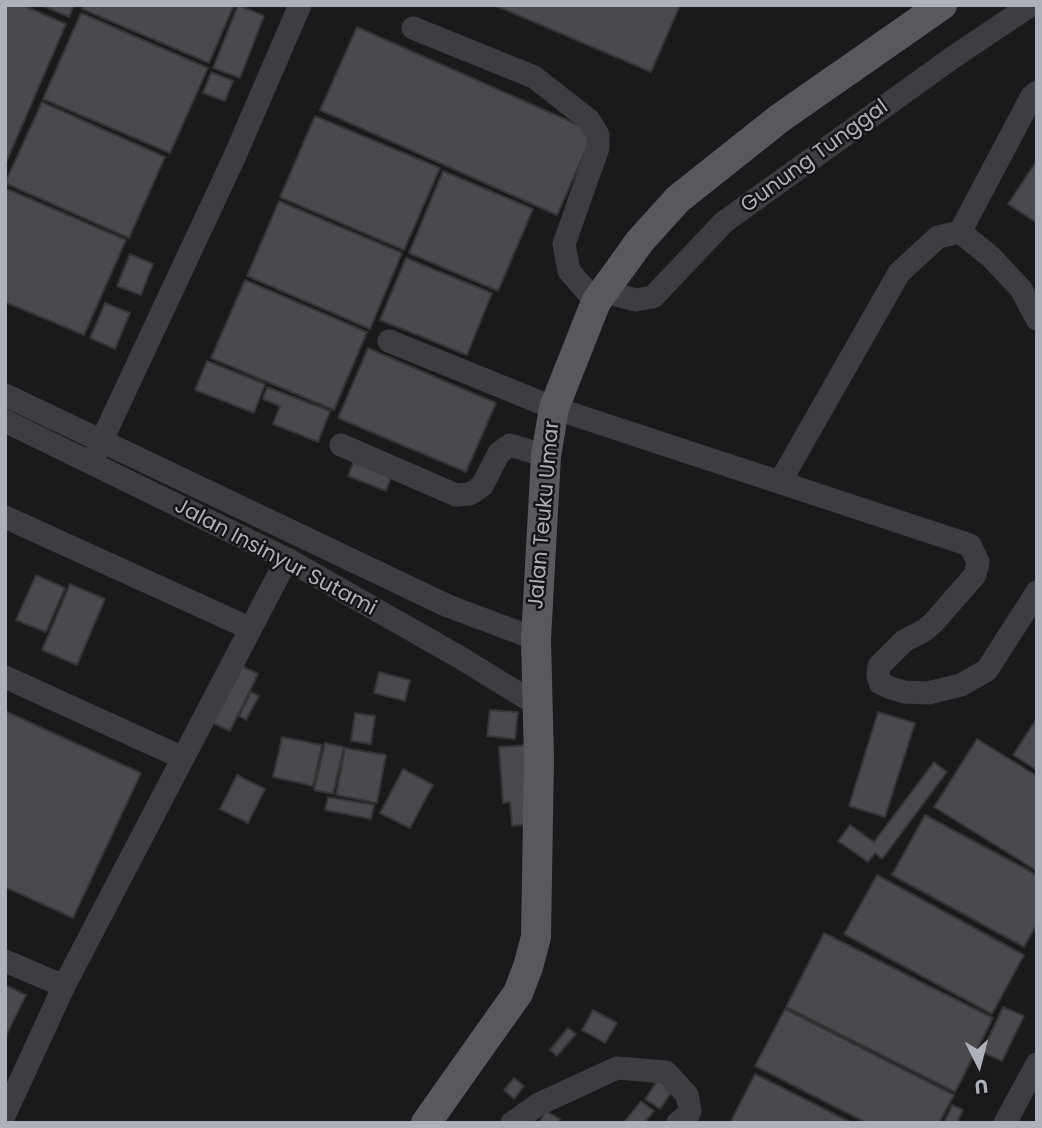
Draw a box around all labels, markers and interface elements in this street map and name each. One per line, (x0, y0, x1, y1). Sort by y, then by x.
street label: Gunung Tunggal (736, 95, 894, 219)
street label: Jalan Teuku Umar (524, 420, 566, 610)
street label: Jalan Insinyur Sutami (170, 494, 380, 622)
north arrow (944, 1030, 1014, 1100)
text: U (973, 1072, 989, 1101)

